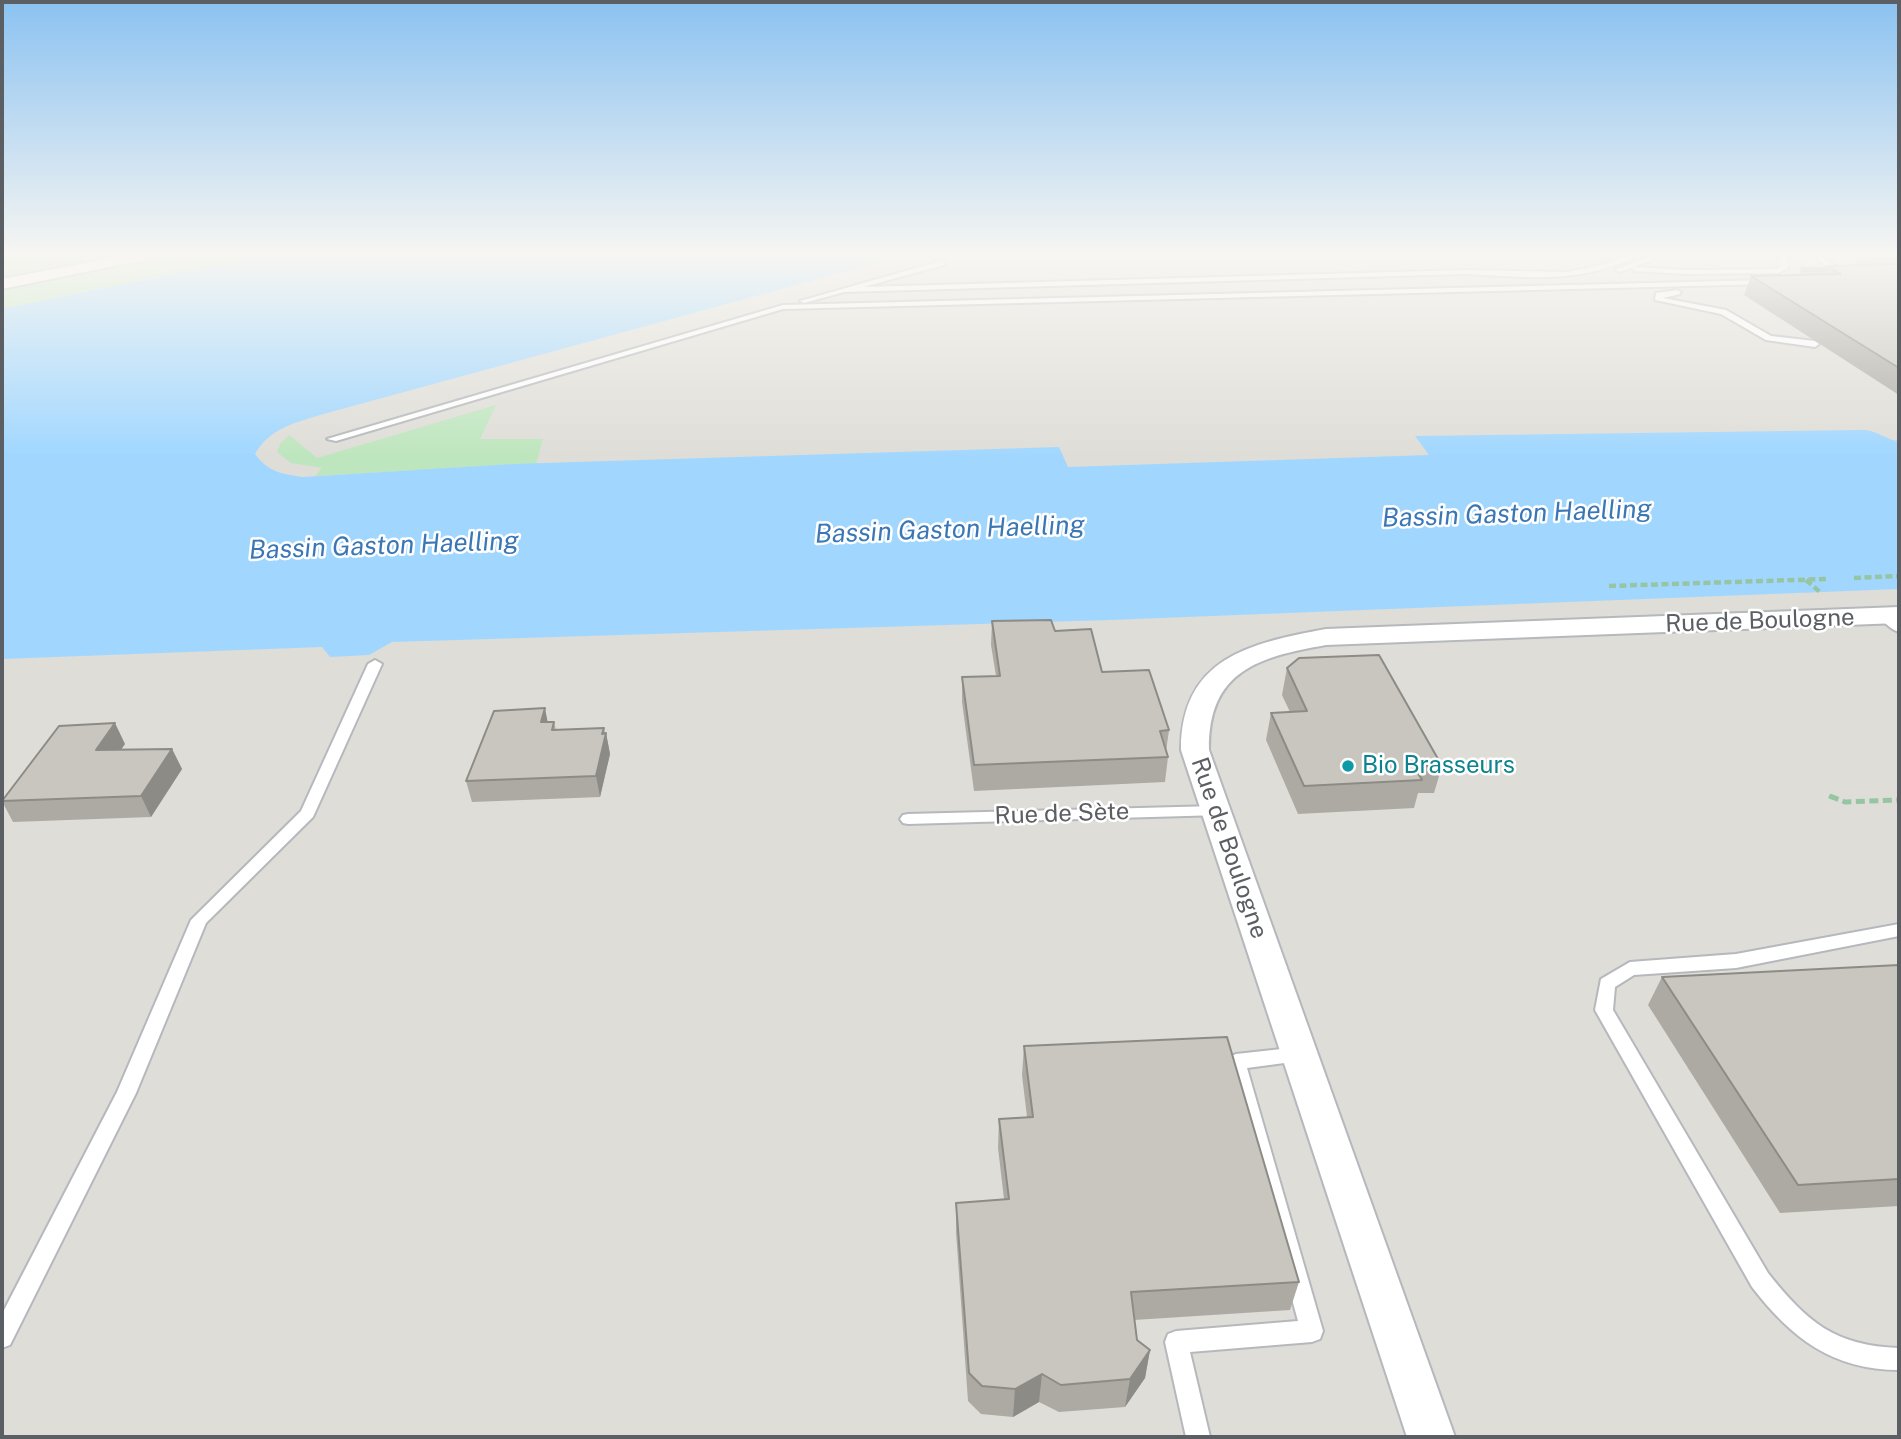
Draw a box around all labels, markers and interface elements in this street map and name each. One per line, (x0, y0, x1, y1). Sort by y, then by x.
water label: Bassin Gaston Haelling (1382, 494, 1652, 534)
water label: Bassin Gaston Haelling (815, 510, 1085, 550)
water label: Bassin Gaston Haelling (249, 526, 519, 566)
street label: Rue de Boulogne (1665, 603, 1855, 639)
place label: Bio Brasseurs (1362, 752, 1515, 780)
street label: Rue de Boulogne (1185, 754, 1273, 942)
marker: Bio Brasseurs (1340, 758, 1356, 774)
street label: Rue de Sète (994, 797, 1130, 831)

